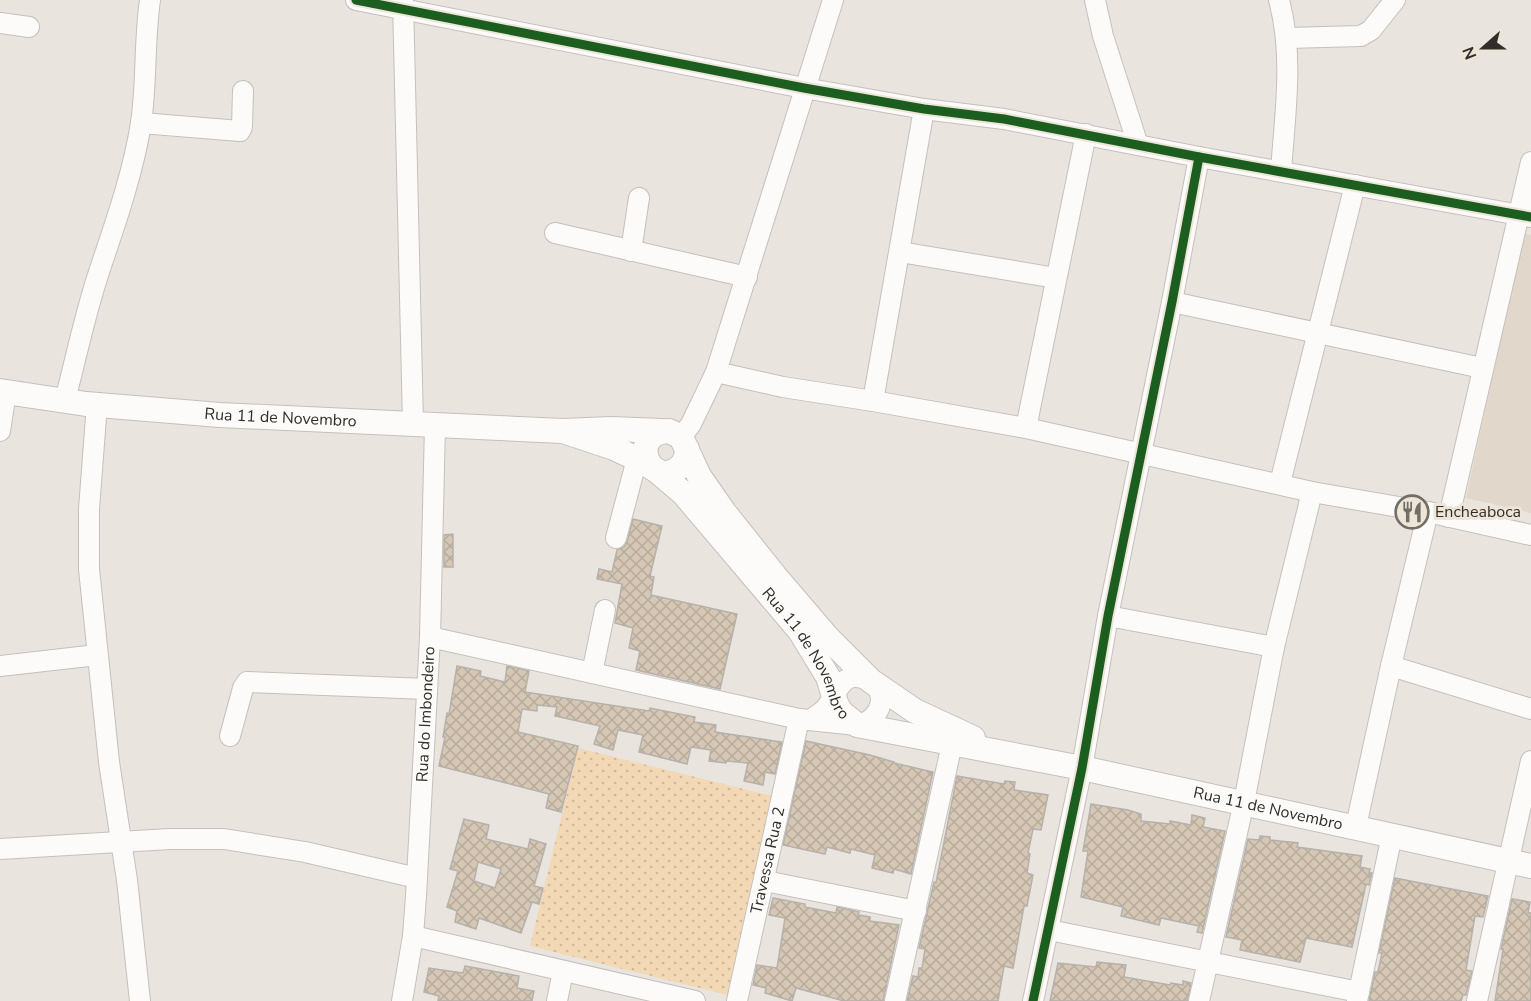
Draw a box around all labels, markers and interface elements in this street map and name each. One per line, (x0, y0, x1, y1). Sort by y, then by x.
north arrow (1453, 18, 1513, 78)
text: N (1458, 43, 1482, 63)
street label: Rua 11 de Novembro (203, 403, 357, 432)
restaurant icon: Encheaboca (1394, 494, 1430, 530)
place label: Encheaboca (1435, 501, 1521, 523)
street label: Rua 11 de Novembro (757, 583, 854, 725)
street label: Rua do Imbondeiro (411, 646, 440, 783)
street label: Rua 11 de Novembro (1191, 782, 1345, 836)
street label: Travessa Rua 2 (745, 805, 790, 916)

